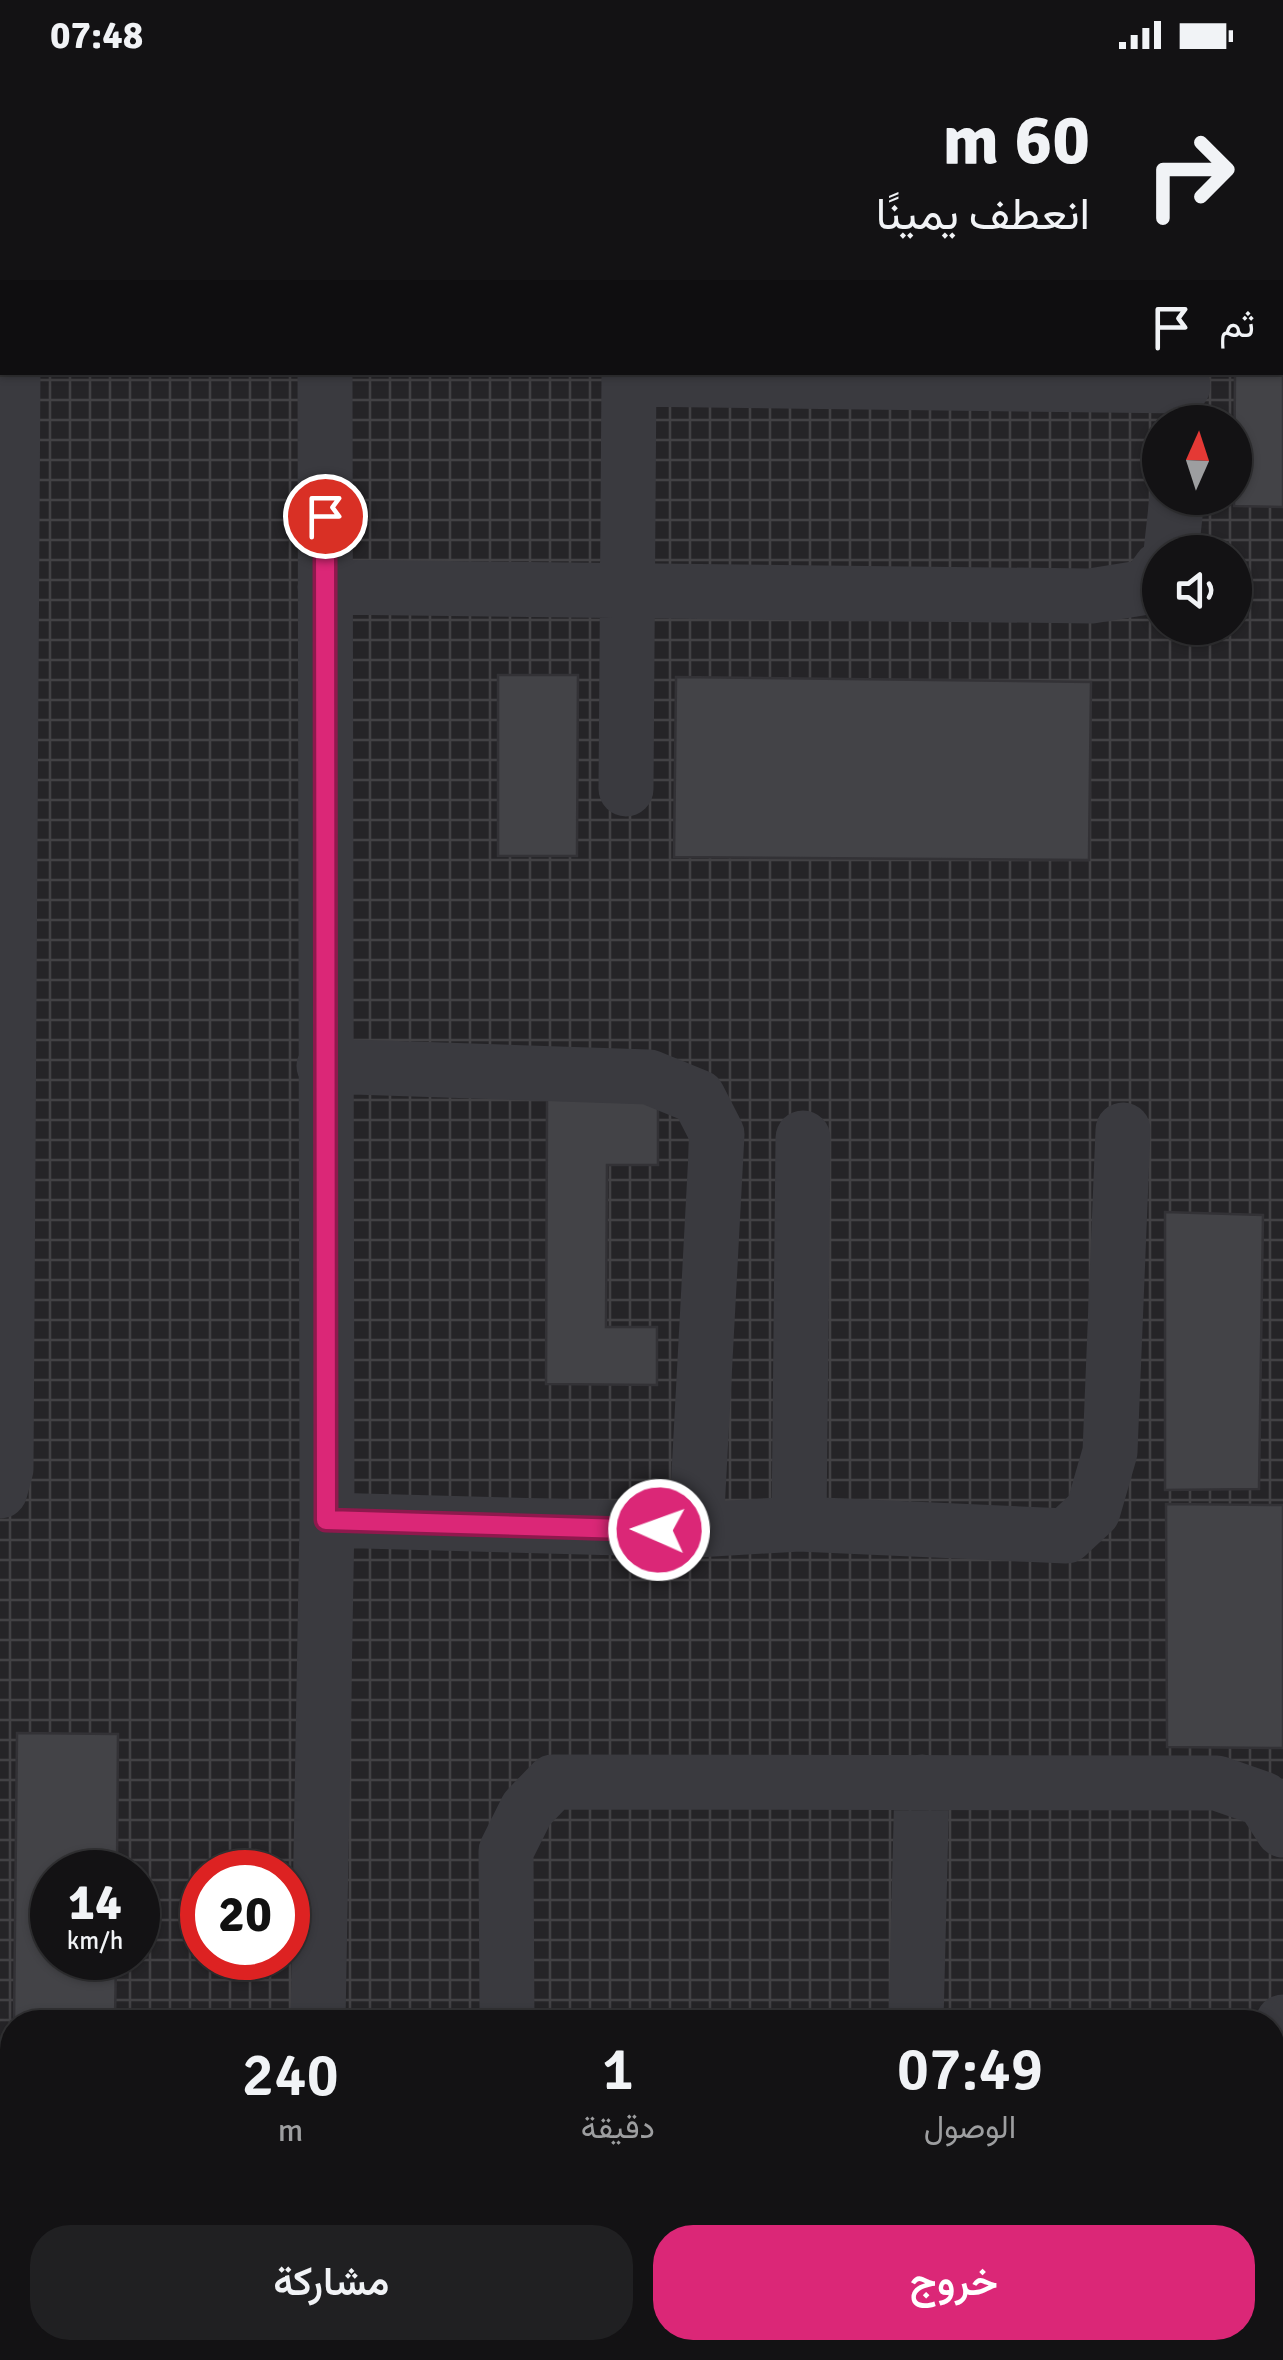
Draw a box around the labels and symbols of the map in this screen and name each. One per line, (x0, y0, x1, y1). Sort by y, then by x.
north arrow (1142, 405, 1252, 515)
pin (283, 474, 368, 559)
position arrow (607, 1478, 711, 1582)
speed limit sign: 20 (180, 1850, 310, 1980)

